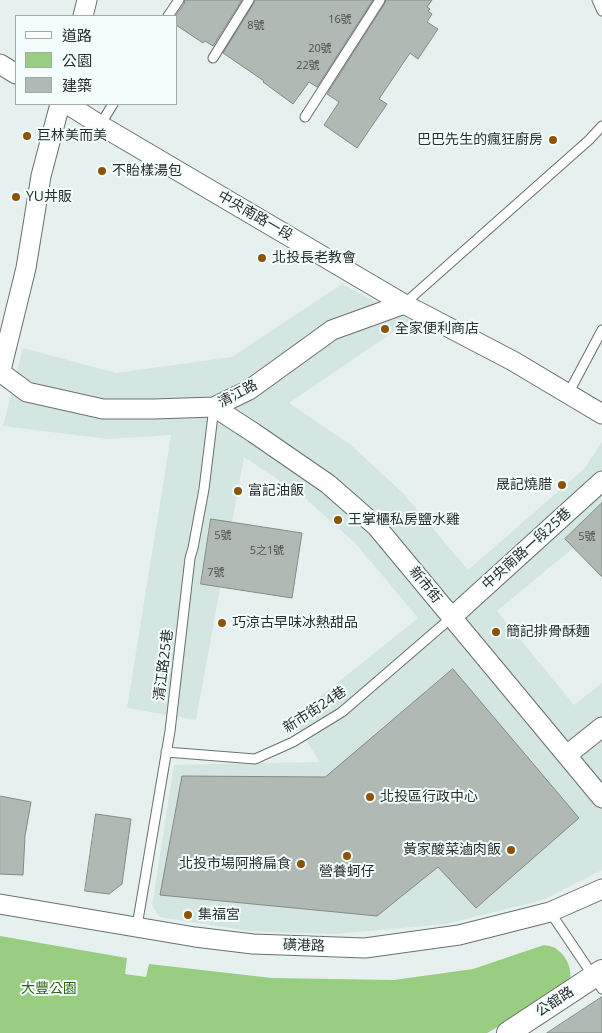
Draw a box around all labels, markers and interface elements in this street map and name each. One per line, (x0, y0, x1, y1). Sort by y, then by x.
house number: 16號 (328, 13, 352, 27)
legend (15, 15, 178, 105)
house number: 8號 (247, 19, 265, 33)
text: 道路 (62, 25, 92, 45)
house number: 20號 (308, 42, 332, 56)
text: 公園 (62, 50, 92, 70)
house number: 22號 (296, 59, 320, 73)
text: 建築 (62, 75, 92, 95)
place label: 巨林美而美 (37, 128, 107, 144)
marker: 巨林美而美 (21, 130, 33, 142)
place label: 巴巴先生的瘋狂廚房 (417, 132, 543, 148)
marker: 巴巴先生的瘋狂廚房 (547, 134, 559, 146)
place label: 不貽樣湯包 (112, 163, 182, 179)
marker: 不貽樣湯包 (96, 165, 108, 177)
street label: 中央南路一段 (214, 188, 296, 244)
place label: YU丼販 (26, 189, 72, 205)
marker: YU丼販 (10, 191, 22, 203)
place label: 北投長老教會 (272, 250, 356, 266)
marker: 北投長老教會 (256, 252, 268, 264)
place label: 全家便利商店 (395, 321, 479, 337)
marker: 全家便利商店 (379, 323, 391, 335)
street label: 清江路 (216, 377, 260, 411)
place label: 晟記燒腊 (496, 477, 552, 493)
marker: 晟記燒腊 (556, 479, 568, 491)
place label: 富記油飯 (248, 483, 304, 499)
marker: 富記油飯 (232, 485, 244, 497)
street label: 中央南路一段25巷 (479, 505, 575, 593)
place label: 王掌櫃私房鹽水雞 (348, 512, 460, 528)
marker: 王掌櫃私房鹽水雞 (332, 514, 344, 526)
house number: 5號 (214, 529, 232, 543)
house number: 5號 (578, 530, 596, 544)
house number: 5之1號 (250, 544, 284, 558)
street label: 新市街 (405, 563, 445, 607)
house number: 7號 (207, 566, 225, 580)
place label: 巧涼古早味冰熱甜品 (232, 615, 358, 631)
marker: 巧涼古早味冰熱甜品 (216, 617, 228, 629)
place label: 簡記排骨酥麵 (506, 624, 590, 640)
marker: 簡記排骨酥麵 (490, 626, 502, 638)
street label: 清江路25巷 (151, 628, 177, 702)
street label: 新市街24巷 (280, 683, 350, 737)
place label: 北投區行政中心 (380, 789, 478, 805)
marker: 北投區行政中心 (364, 791, 376, 803)
place label: 黃家酸菜滷肉飯 (403, 842, 501, 858)
marker: 黃家酸菜滷肉飯 (505, 844, 517, 856)
marker: 營養蚵仔 (341, 850, 353, 862)
place label: 北投市場阿將扁食 (179, 856, 291, 872)
marker: 北投市場阿將扁食 (295, 858, 307, 870)
place label: 營養蚵仔 (319, 864, 375, 880)
place label: 集福宮 (198, 907, 240, 923)
marker: 集福宮 (182, 909, 194, 921)
street label: 磺港路 (283, 937, 325, 955)
park label: 大豐公園 (21, 981, 77, 997)
street label: 公舘路 (533, 984, 577, 1020)

